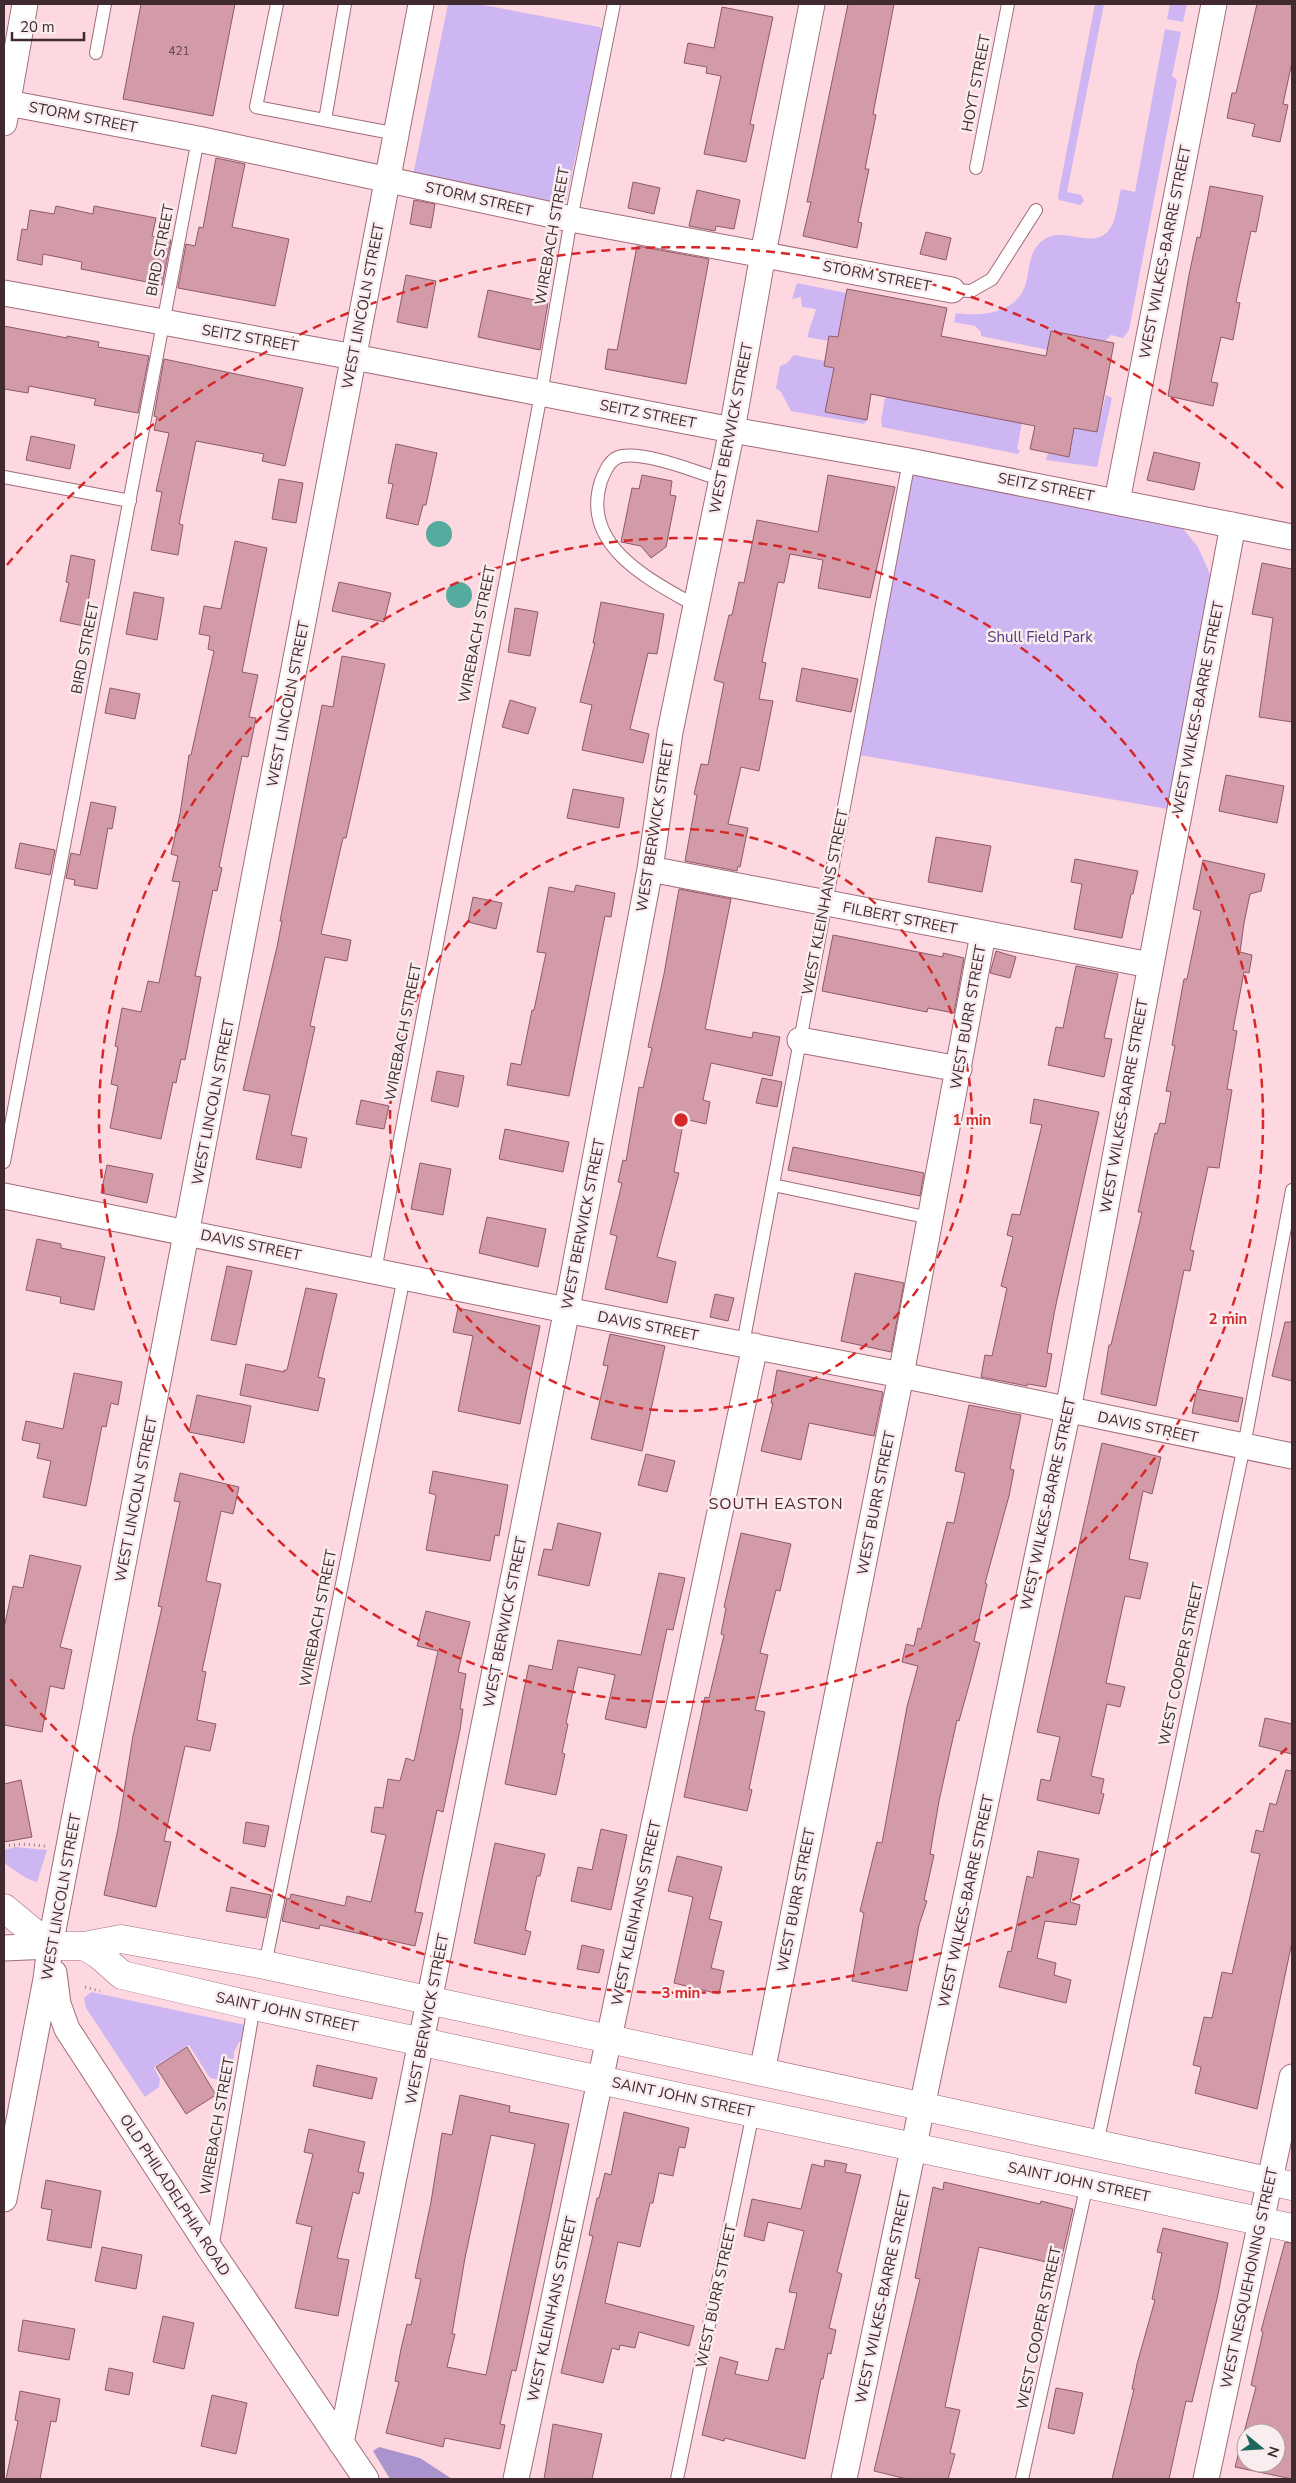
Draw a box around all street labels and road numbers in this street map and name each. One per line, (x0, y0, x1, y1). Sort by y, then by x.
street label: HOYT STREET (957, 33, 995, 133)
street label: STORM STREET (27, 97, 139, 137)
street label: WEST WILKES-BARRE STREET (1134, 144, 1196, 360)
street label: WIREBACH STREET (530, 165, 574, 307)
street label: STORM STREET (423, 177, 535, 221)
street label: BIRD STREET (141, 202, 179, 298)
street label: WEST LINCOLN STREET (337, 221, 389, 391)
street label: STORM STREET (821, 256, 933, 296)
street label: SEITZ STREET (200, 320, 300, 356)
street label: WEST BERWICK STREET (705, 341, 757, 515)
street label: SEITZ STREET (598, 395, 698, 433)
street label: SEITZ STREET (996, 468, 1096, 506)
street label: WIREBACH STREET (454, 564, 500, 704)
street label: BIRD STREET (66, 600, 104, 696)
street label: WEST WILKES-BARRE STREET (1167, 600, 1229, 816)
street label: WEST LINCOLN STREET (262, 619, 314, 789)
street label: WEST BERWICK STREET (632, 739, 678, 913)
street label: WEST KLEINHANS STREET (797, 807, 853, 997)
street label: FILBERT STREET (841, 897, 959, 939)
street label: WEST BURR STREET (945, 943, 991, 1091)
street label: WIREBACH STREET (380, 962, 426, 1102)
street label: WEST WILKES-BARRE STREET (1095, 997, 1153, 1215)
street label: WEST LINCOLN STREET (187, 1017, 239, 1187)
street label: WEST BERWICK STREET (557, 1137, 609, 1311)
street label: DAVIS STREET (199, 1225, 303, 1265)
street label: DAVIS STREET (596, 1306, 700, 1346)
street label: WEST WILKES-BARRE STREET (1016, 1396, 1080, 1612)
street label: DAVIS STREET (1096, 1407, 1200, 1447)
street label: WEST LINCOLN STREET (110, 1414, 162, 1584)
street label: WEST BURR STREET (852, 1429, 900, 1577)
street label: WEST BERWICK STREET (479, 1535, 531, 1709)
street label: WIREBACH STREET (295, 1548, 341, 1688)
street label: WEST COOPER STREET (1154, 1581, 1208, 1747)
street label: WEST WILKES-BARRE STREET (934, 1793, 998, 2009)
street label: WEST LINCOLN STREET (36, 1812, 86, 1982)
street label: WEST KLEINHANS STREET (607, 1818, 665, 2008)
street label: WEST BURR STREET (772, 1826, 820, 1974)
street label: WEST BERWICK STREET (401, 1932, 453, 2106)
street label: SAINT JOHN STREET (214, 1987, 360, 2037)
street label: WIREBACH STREET (195, 2055, 239, 2197)
street label: SAINT JOHN STREET (610, 2072, 756, 2122)
street label: OLD PHILADELPHIA ROAD (115, 2110, 235, 2280)
street label: SAINT JOHN STREET (1006, 2157, 1152, 2207)
street label: WEST NESQUEHONING STREET (1216, 2166, 1282, 2390)
street label: WEST WILKES-BARRE STREET (851, 2189, 915, 2405)
street label: WEST KLEINHANS STREET (523, 2214, 581, 2404)
street label: WEST BURR STREET (691, 2222, 741, 2370)
street label: WEST COOPER STREET (1012, 2245, 1066, 2411)

